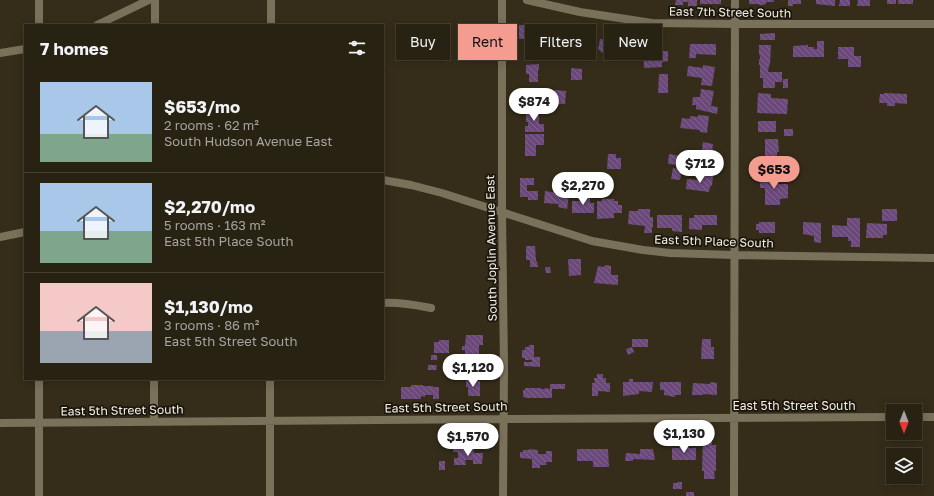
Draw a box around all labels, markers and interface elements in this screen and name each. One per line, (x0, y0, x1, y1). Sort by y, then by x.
street label: East 7th Street South (669, 3, 791, 21)
chip: Buy (396, 24, 450, 60)
chip: Rent (458, 24, 517, 60)
chip: Filters (525, 24, 596, 60)
chip: New (604, 24, 662, 60)
icon: filters (346, 37, 368, 59)
text: 7 homes (40, 38, 108, 59)
pin: $874 (510, 88, 558, 122)
text: $874 (518, 93, 550, 109)
text: $653/mo (164, 96, 240, 117)
icon: home (72, 98, 120, 146)
text: 2 rooms · 62 m² (164, 117, 259, 133)
text: South Hudson Avenue East (164, 133, 332, 149)
pin: $712 (676, 150, 724, 184)
text: $712 (685, 155, 715, 171)
pin: $653 (750, 156, 798, 190)
text: $653 (758, 161, 790, 177)
pin: $2,270 (550, 172, 616, 206)
street label: South Joplin Avenue East (482, 174, 500, 321)
text: $2,270 (561, 177, 605, 193)
text: $2,270/mo (164, 196, 255, 217)
icon: home (72, 199, 120, 247)
text: 5 rooms · 163 m² (164, 217, 265, 233)
street label: East 5th Place South (654, 231, 774, 251)
text: East 5th Place South (164, 233, 294, 249)
text: $1,130/mo (164, 296, 253, 317)
icon: home (72, 299, 120, 347)
text: 3 rooms · 86 m² (164, 317, 259, 333)
text: East 5th Street South (164, 333, 297, 349)
pin: $1,120 (440, 354, 506, 388)
text: $1,120 (452, 359, 494, 375)
street label: East 5th Street South (384, 398, 508, 416)
street label: East 5th Street South (732, 398, 856, 413)
street label: East 5th Street South (60, 401, 184, 419)
north arrow (886, 404, 922, 440)
map controls (886, 404, 922, 484)
pin: $1,130 (651, 420, 717, 454)
pin: $1,570 (435, 423, 501, 457)
text: $1,130 (663, 425, 705, 441)
text: $1,570 (446, 428, 490, 444)
button: layers (886, 448, 922, 484)

